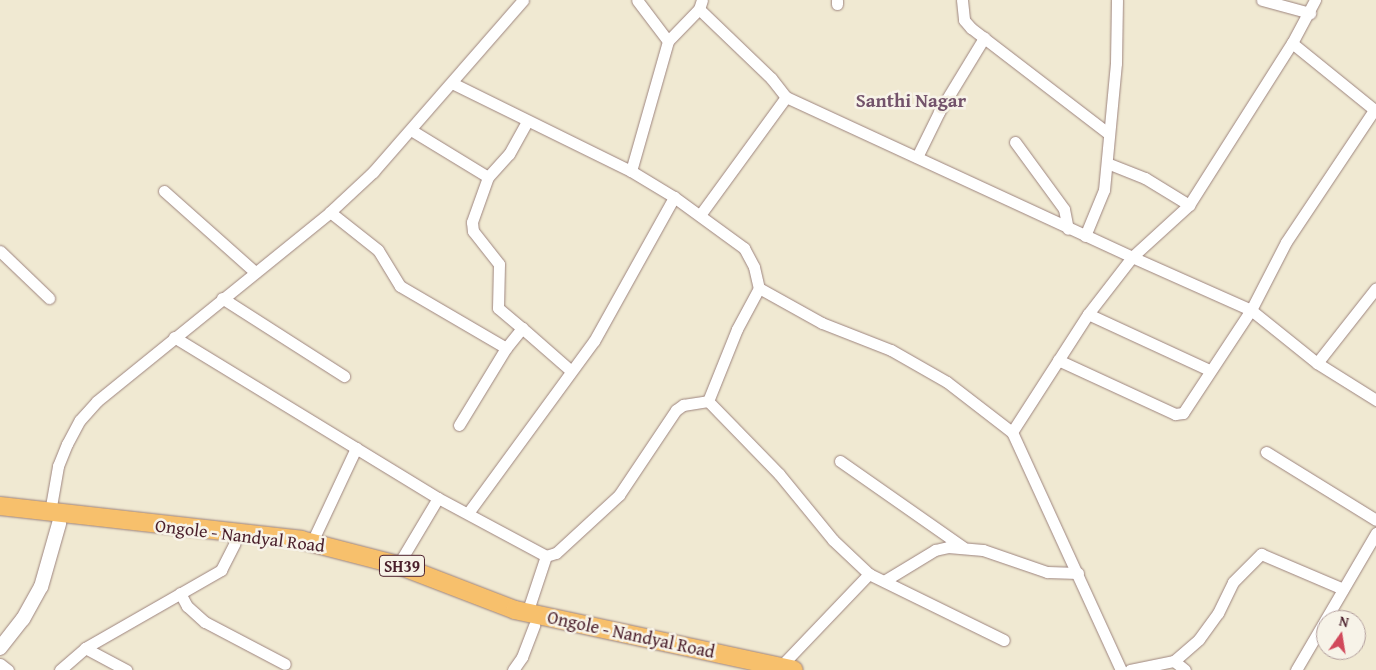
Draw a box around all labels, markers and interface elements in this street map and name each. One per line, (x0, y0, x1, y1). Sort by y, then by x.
district label: Santhi Nagar (856, 90, 966, 112)
street label: Ongole - Nandyal Road (154, 515, 326, 557)
road number: SH39 (378, 552, 426, 580)
street label: Ongole - Nandyal Road (545, 607, 717, 663)
north arrow (1316, 610, 1366, 660)
text: N (1337, 611, 1351, 632)

